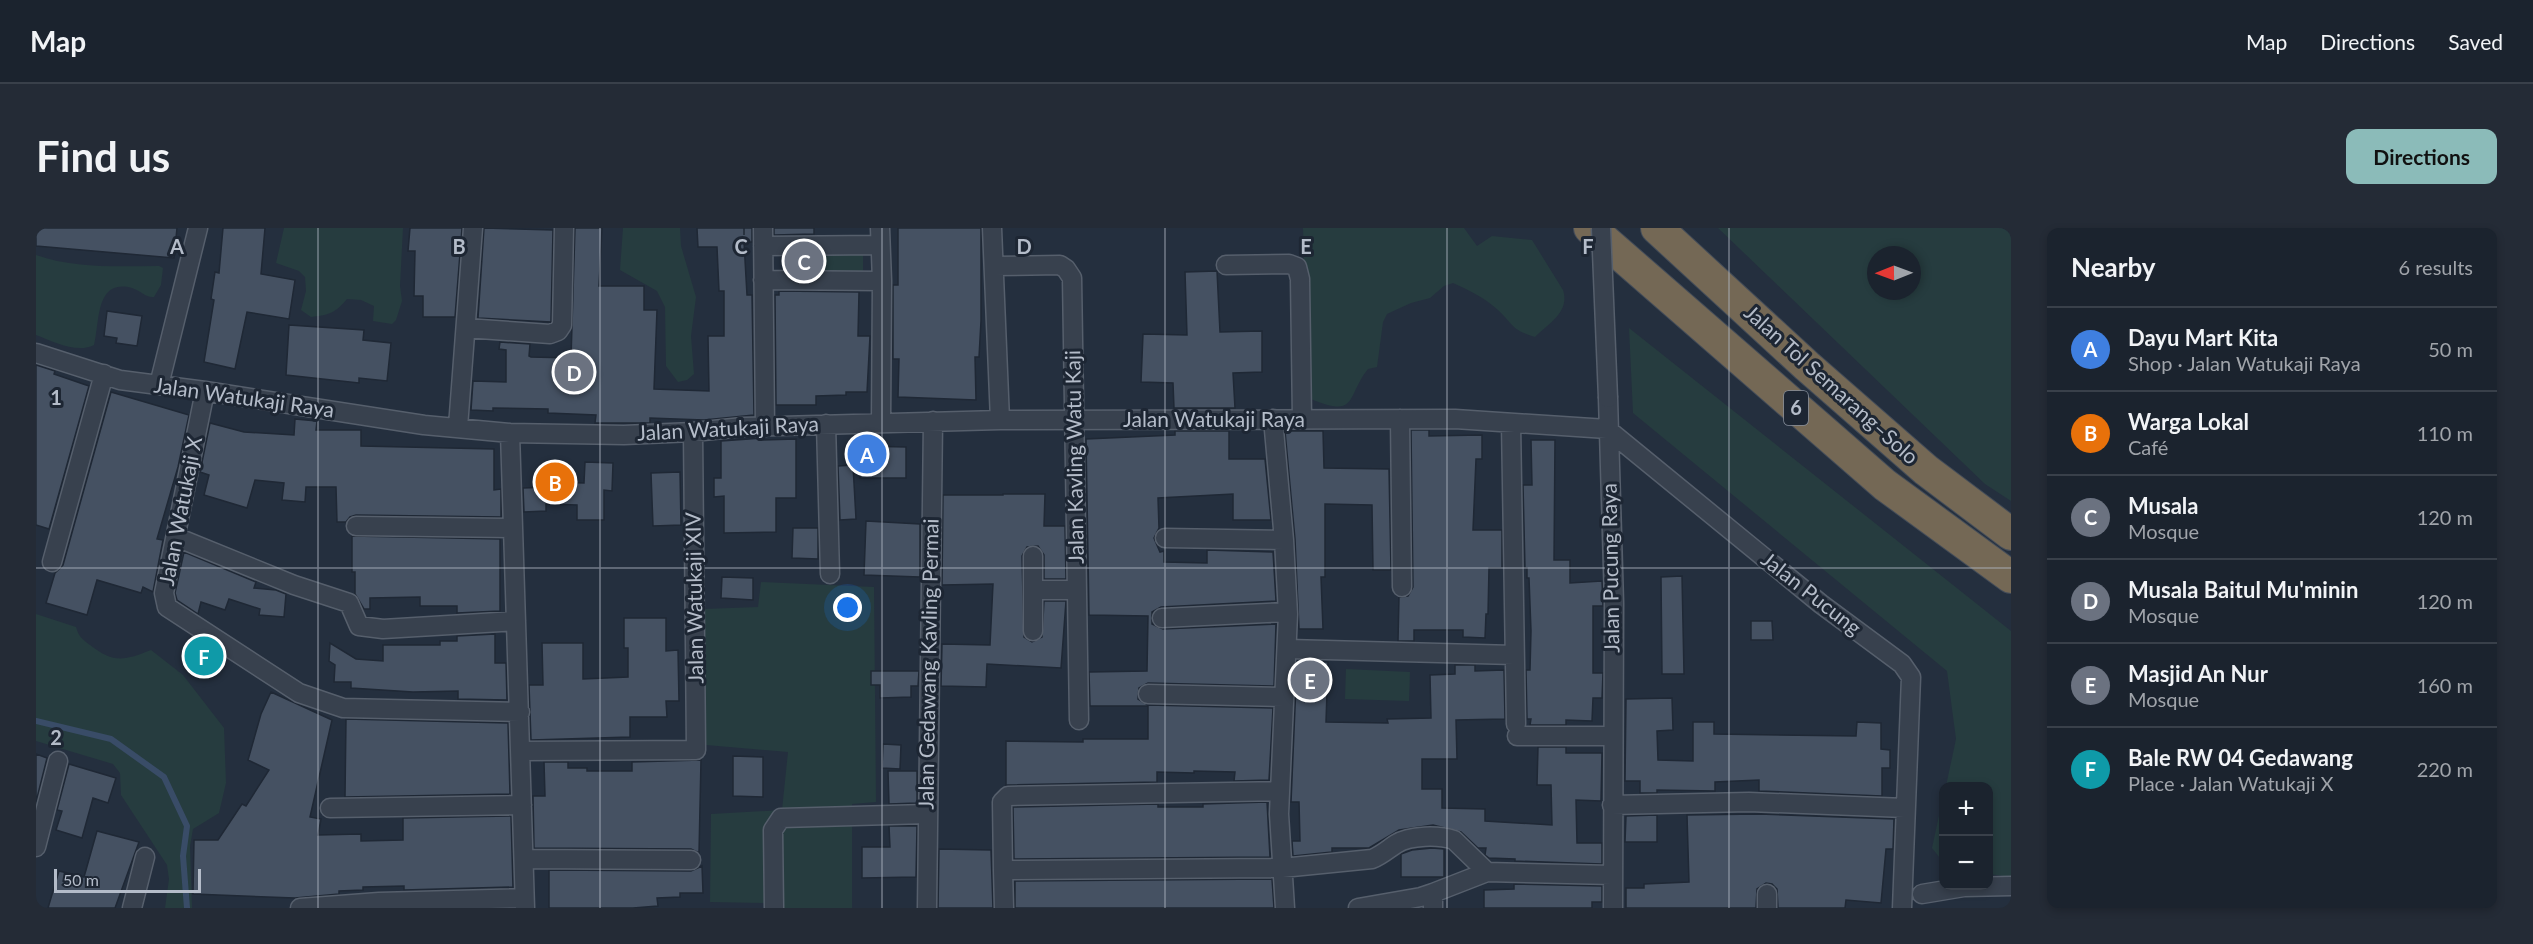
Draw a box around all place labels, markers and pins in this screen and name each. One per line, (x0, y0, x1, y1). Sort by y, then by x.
pin: C (784, 238, 824, 284)
pin: D (554, 350, 594, 394)
pin: A (848, 432, 886, 476)
pin: B (536, 460, 574, 504)
pin: F (184, 634, 224, 678)
pin: E (1290, 658, 1330, 702)

